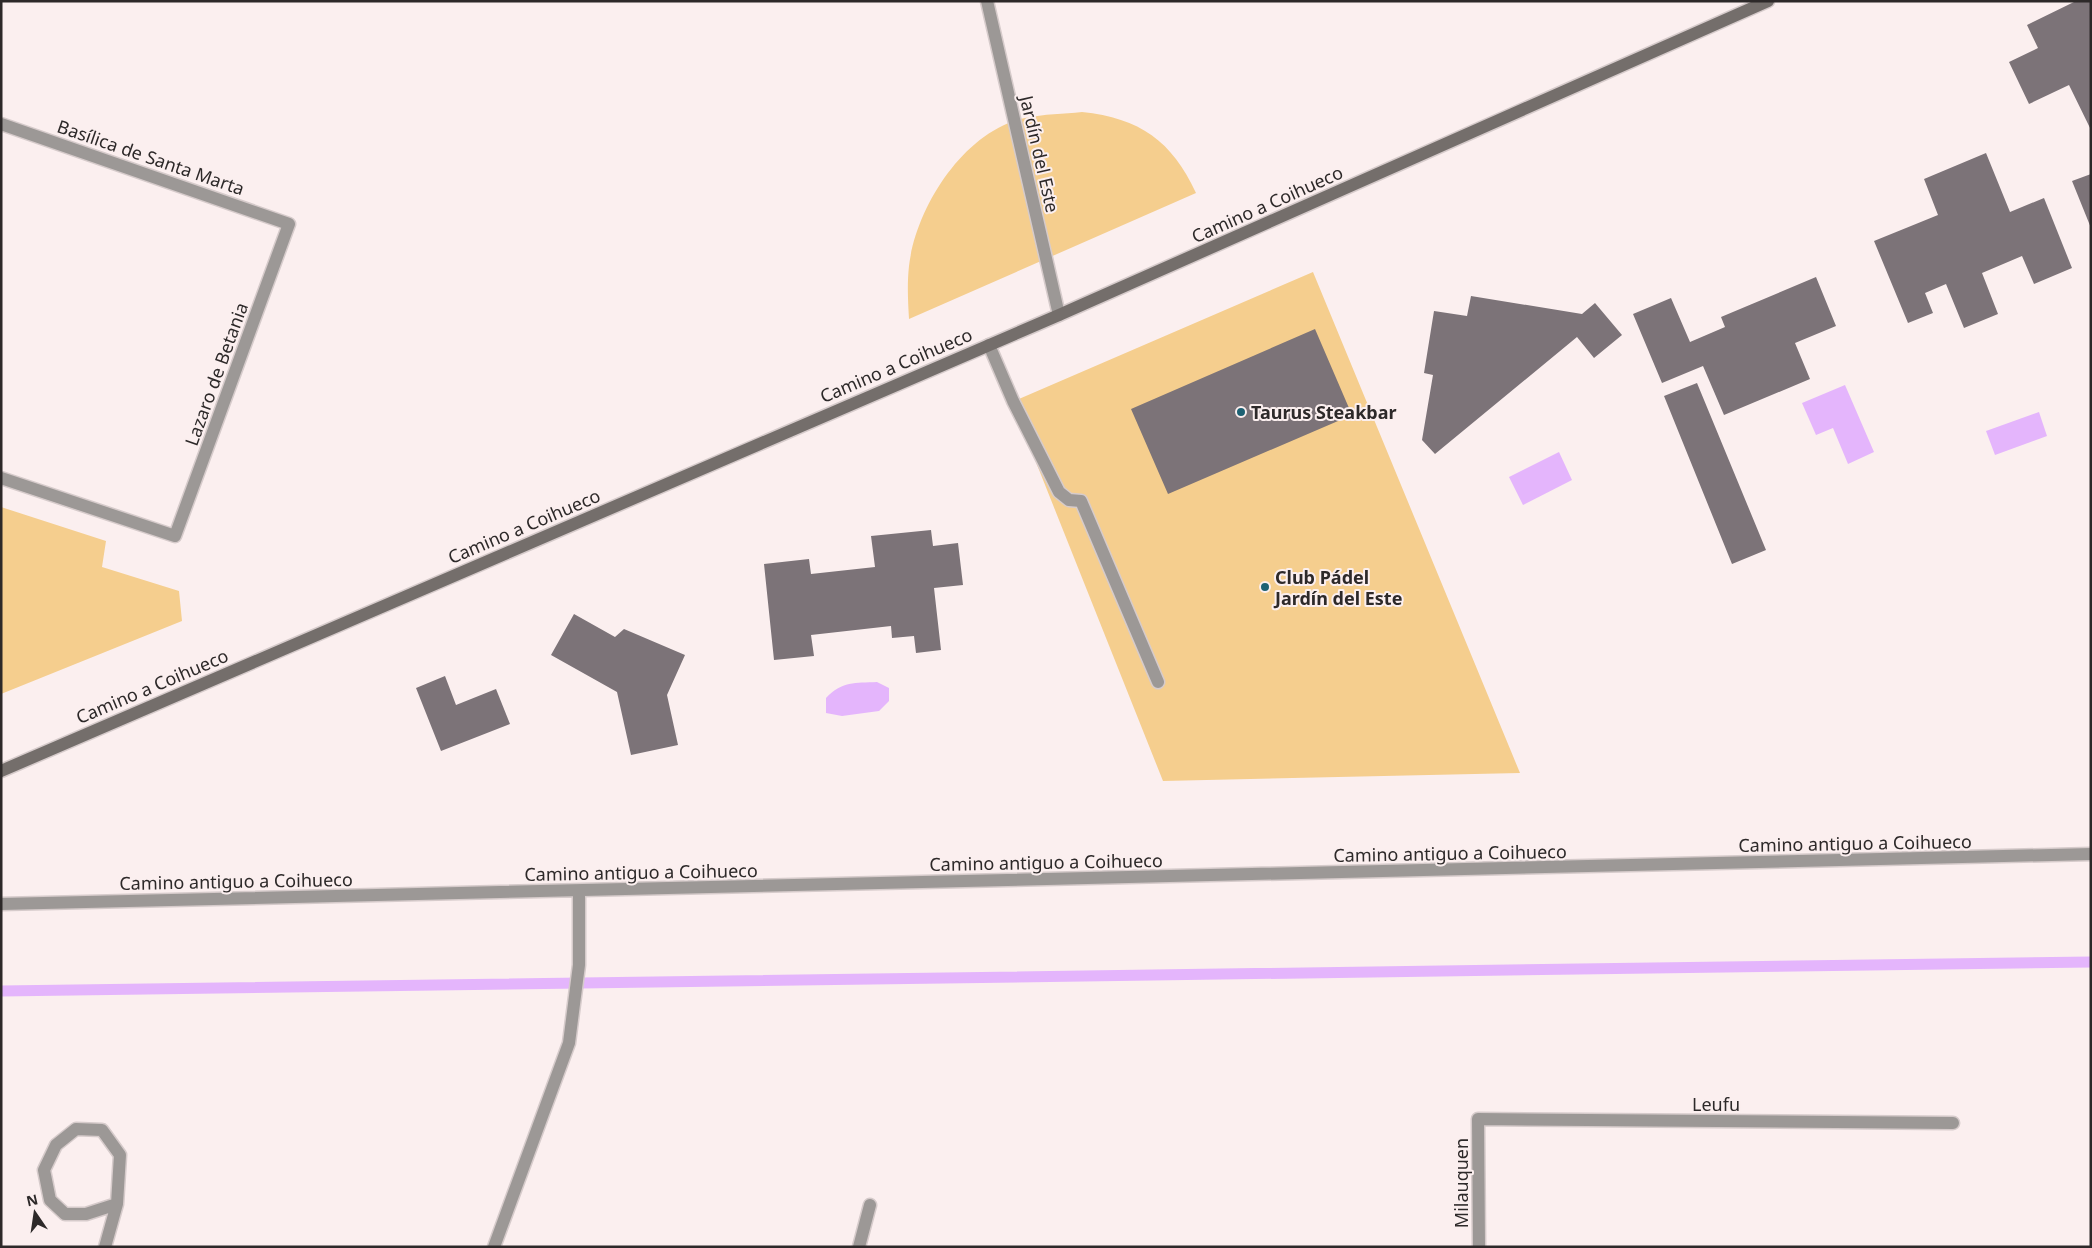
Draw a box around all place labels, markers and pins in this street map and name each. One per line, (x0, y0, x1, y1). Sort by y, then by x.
place label: Taurus Steakbar (1251, 400, 1397, 424)
marker: Taurus Steakbar (1235, 406, 1247, 418)
place label: Club Pádel Jardín del Este (1273, 565, 1402, 610)
marker: Club Pádel Jardín del Este (1259, 581, 1271, 593)

